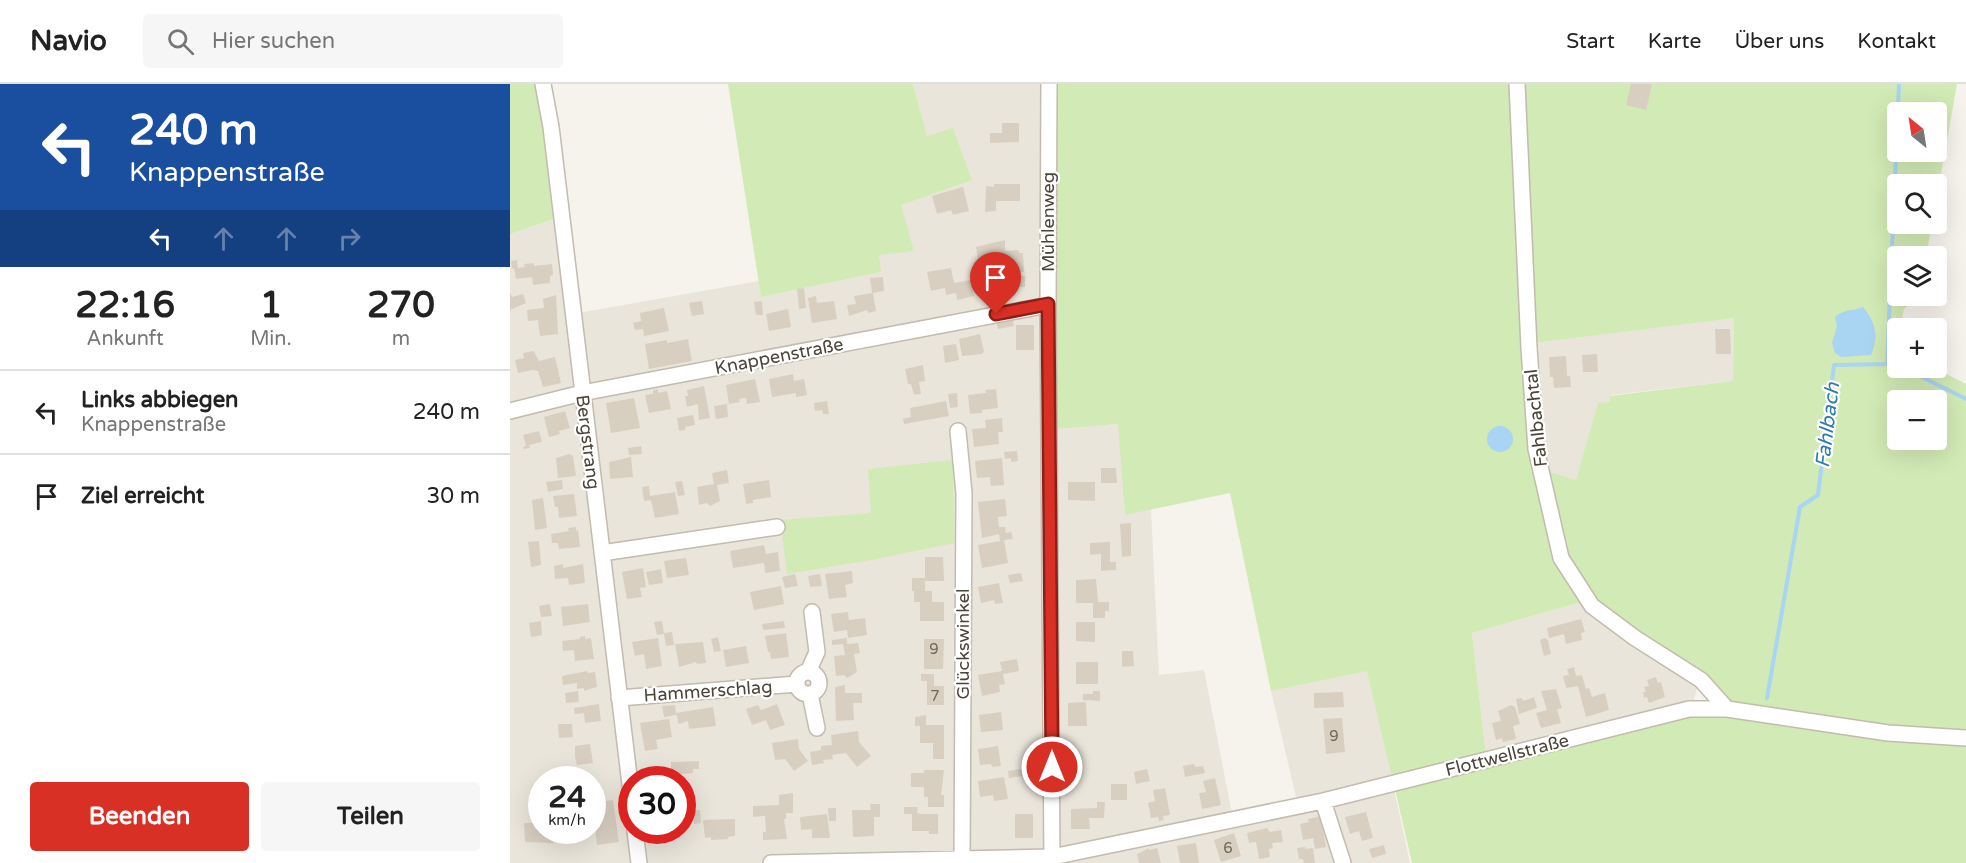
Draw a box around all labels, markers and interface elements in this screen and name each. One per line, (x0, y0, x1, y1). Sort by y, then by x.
search box (143, 14, 563, 68)
text: Navio (30, 24, 107, 58)
icon: search (164, 25, 197, 58)
text: Hier suchen (212, 28, 335, 54)
text: Start (1566, 29, 1615, 54)
text: Karte (1648, 29, 1701, 54)
text: Über uns (1734, 29, 1824, 54)
text: Kontakt (1857, 29, 1936, 54)
north arrow (1887, 102, 1947, 162)
map controls (1887, 102, 1947, 450)
text: 240 m (129, 105, 258, 156)
icon: left (30, 108, 108, 186)
text: Knappenstraße (129, 156, 325, 189)
street label: Mühlenweg (1037, 172, 1059, 272)
button: search (1887, 174, 1947, 234)
icon: left (144, 222, 177, 255)
icon: ahead (207, 222, 240, 255)
icon: ahead (270, 222, 303, 255)
icon: right (333, 222, 366, 255)
button: layers (1887, 246, 1947, 306)
pin (970, 252, 1021, 314)
icon: arrive (979, 261, 1012, 294)
text: 22:16 (75, 284, 175, 327)
text: 1 (260, 284, 282, 327)
text: 270 (367, 284, 435, 327)
button: + (1887, 318, 1947, 378)
text: Ankunft (87, 327, 164, 351)
text: Min. (250, 327, 292, 351)
text: m (392, 327, 410, 351)
street label: Knappenstraße (713, 333, 845, 379)
street label: Fahlbachtal (1520, 368, 1552, 468)
water label: Fahlbach (1811, 380, 1845, 469)
text: Links abbiegen (81, 387, 239, 413)
button: − (1887, 390, 1947, 450)
street label: Bergstrang (571, 393, 605, 491)
icon: left (30, 396, 63, 429)
text: 240 m (413, 399, 480, 425)
text: Knappenstraße (81, 413, 226, 437)
icon: arrive (30, 480, 63, 513)
text: Ziel erreicht (81, 483, 204, 509)
text: 30 m (426, 483, 480, 509)
street label: Glückswinkel (952, 589, 974, 699)
house number: 9 (929, 640, 939, 658)
street label: Hammerschlag (643, 676, 773, 706)
house number: 7 (930, 687, 940, 705)
house number: 9 (1329, 727, 1339, 745)
street label: Flottwellstraße (1443, 729, 1571, 781)
position arrow (1020, 735, 1084, 799)
speed limit sign: 30 (618, 766, 696, 844)
text: 24 (548, 779, 586, 816)
button: Beenden (30, 782, 249, 851)
button: Teilen (261, 782, 480, 851)
text: km/h (548, 811, 586, 829)
house number: 6 (1223, 839, 1233, 857)

